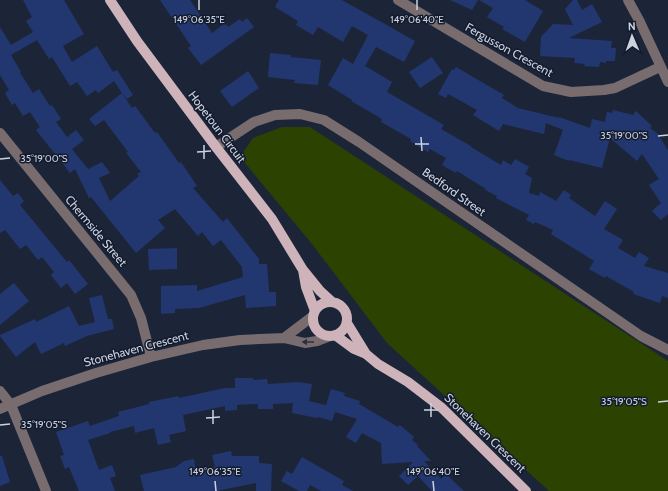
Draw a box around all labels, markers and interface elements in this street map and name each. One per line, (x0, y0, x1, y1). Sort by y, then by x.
text: 149°06'35"E (173, 13, 225, 26)
text: 149°06'40"E (390, 13, 444, 26)
north arrow (612, 16, 652, 56)
street label: Fergusson Crescent (463, 19, 556, 80)
text: N (628, 19, 636, 33)
street label: Hopetoun Circuit (185, 88, 249, 166)
text: 35°19'00"S (600, 129, 648, 142)
text: 35°19'00"S (20, 152, 68, 165)
street label: Bedford Street (420, 164, 489, 219)
street label: Chermside Street (62, 192, 130, 269)
street label: Stonehaven Crescent (82, 327, 190, 370)
one-way arrow (301, 339, 314, 345)
street label: Stonehaven Crescent (441, 390, 529, 476)
text: 35°19'05"S (601, 395, 647, 408)
text: 35°19'05"S (21, 418, 67, 431)
text: 149°06'35"E (189, 465, 241, 478)
text: 149°06'40"E (406, 465, 460, 478)

